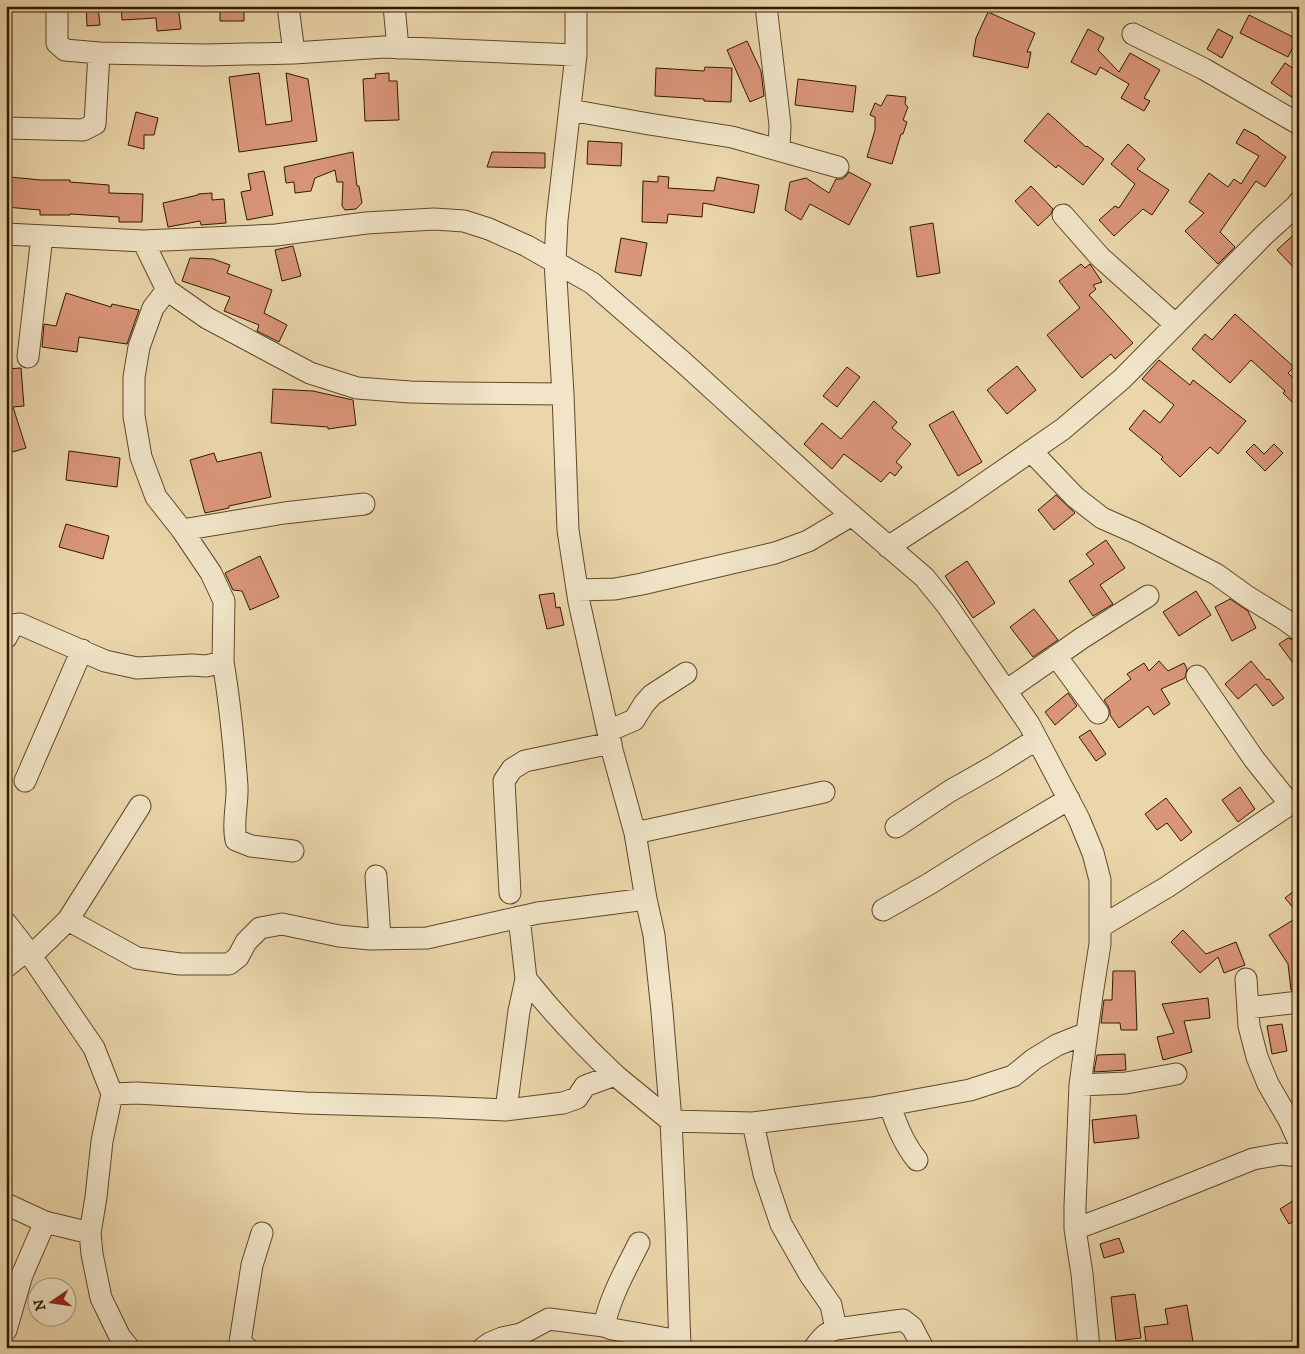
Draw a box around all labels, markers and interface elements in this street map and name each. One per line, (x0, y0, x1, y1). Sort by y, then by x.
north arrow (28, 1276, 78, 1326)
text: N (30, 1297, 50, 1312)

